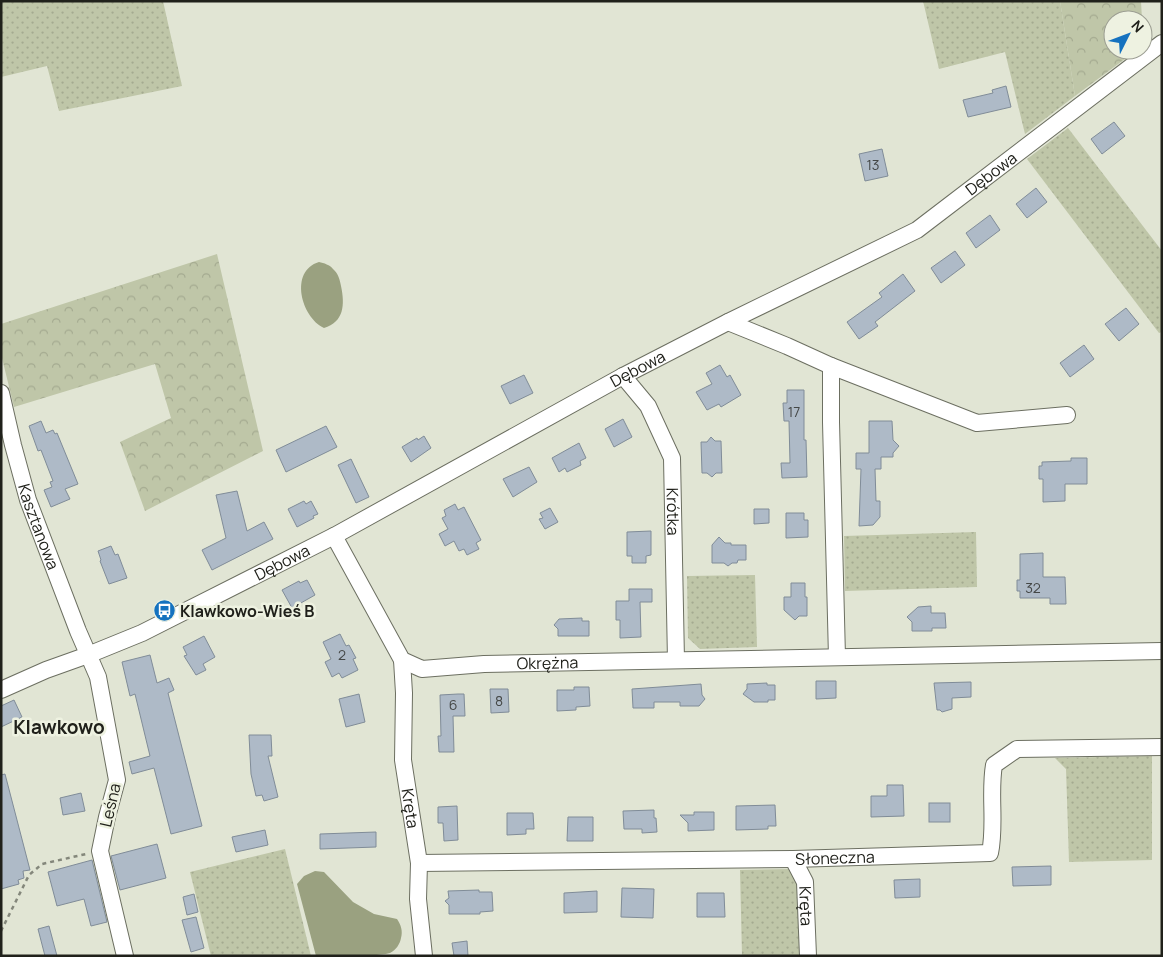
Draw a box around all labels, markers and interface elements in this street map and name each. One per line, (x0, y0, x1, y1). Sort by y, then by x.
north arrow (1103, 10, 1153, 60)
text: N (1128, 16, 1148, 36)
street label: Dębowa (961, 147, 1021, 200)
house number: 13 (866, 155, 880, 174)
street label: Dębowa (606, 345, 669, 392)
house number: 17 (788, 402, 800, 421)
street label: Kasztanowa (13, 481, 65, 573)
street label: Krótka (662, 488, 685, 536)
street label: Dębowa (251, 539, 313, 585)
house number: 32 (1025, 578, 1041, 597)
bus stop icon: Klawkowo-Wieś B (152, 599, 176, 623)
place label: Klawkowo-Wieś B (180, 600, 314, 622)
house number: 2 (338, 645, 346, 664)
street label: Okrężna (516, 651, 578, 674)
house number: 8 (495, 691, 503, 710)
house number: 6 (449, 695, 457, 714)
district label: Klawkowo (13, 714, 105, 740)
street label: Leśna (94, 781, 126, 829)
street label: Kręta (397, 787, 424, 830)
street label: Słoneczna (795, 846, 875, 870)
street label: Kręta (794, 886, 818, 926)

